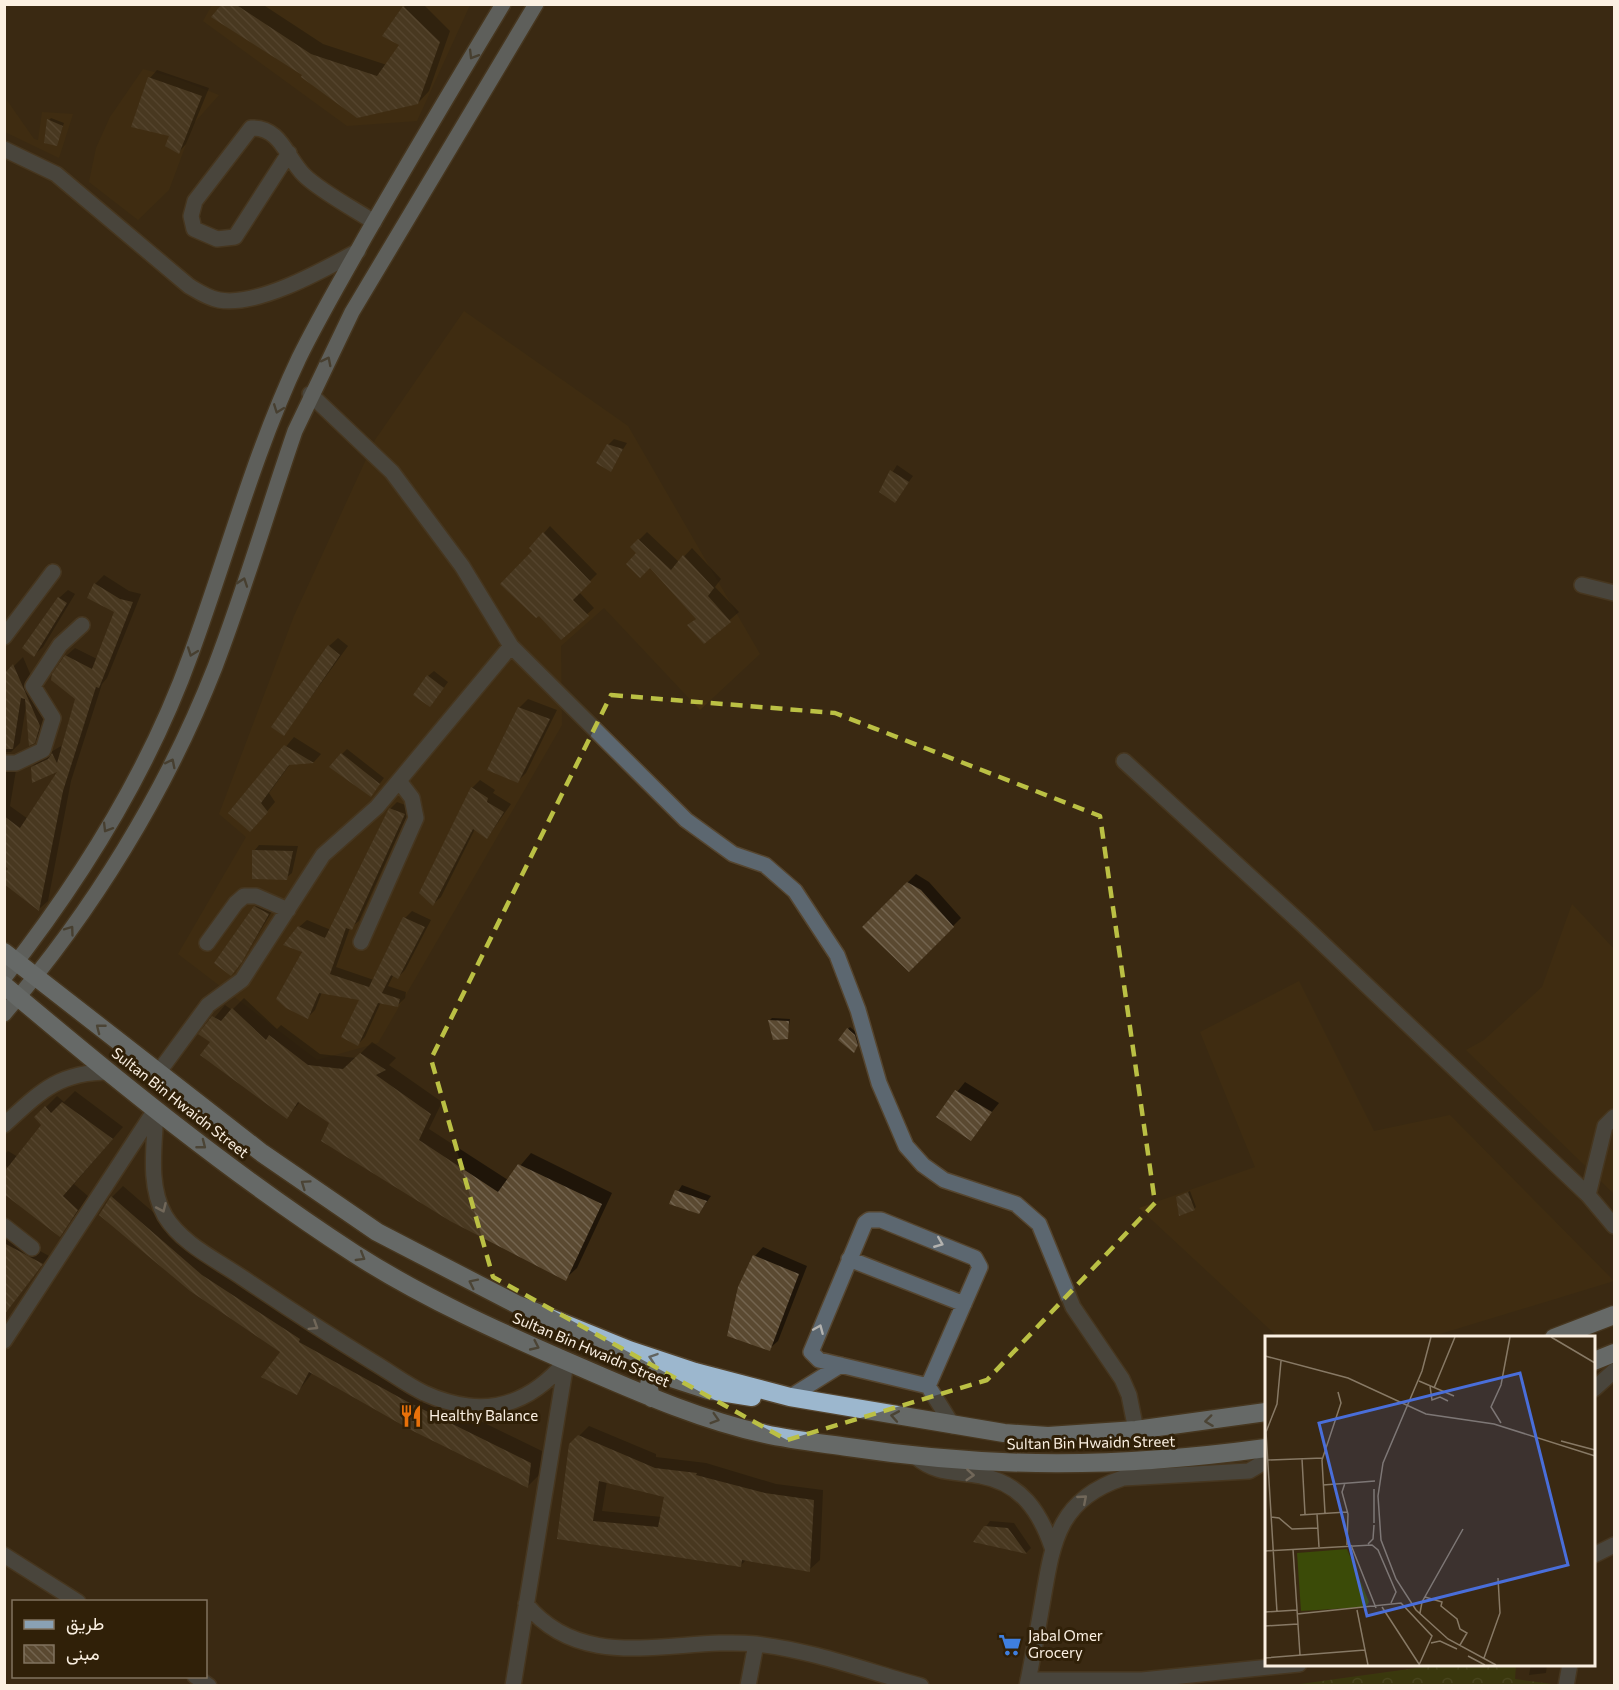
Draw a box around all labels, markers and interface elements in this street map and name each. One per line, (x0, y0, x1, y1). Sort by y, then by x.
one-way arrow (468, 49, 480, 59)
one-way arrow (320, 357, 332, 368)
one-way arrow (273, 404, 286, 414)
one-way arrow (236, 578, 249, 588)
one-way arrow (186, 647, 199, 657)
one-way arrow (164, 759, 175, 769)
one-way arrow (103, 822, 114, 832)
one-way arrow (63, 925, 74, 936)
one-way arrow (96, 1024, 107, 1035)
street label: Sultan Bin Hwaidn Street (109, 1043, 253, 1161)
one-way arrow (195, 1137, 206, 1148)
one-way arrow (301, 1180, 312, 1191)
one-way arrow (155, 1201, 167, 1212)
one-way arrow (933, 1236, 944, 1248)
one-way arrow (355, 1250, 365, 1262)
one-way arrow (468, 1279, 479, 1291)
street label: Sultan Bin Hwaidn Street (510, 1308, 673, 1390)
one-way arrow (308, 1319, 318, 1331)
one-way arrow (812, 1325, 824, 1336)
inset map (1265, 1336, 1595, 1666)
one-way arrow (528, 1339, 539, 1351)
one-way arrow (648, 1352, 659, 1365)
restaurant icon: Healthy Balance (398, 1403, 424, 1429)
place label: Healthy Balance (429, 1406, 538, 1424)
one-way arrow (710, 1411, 720, 1424)
one-way arrow (891, 1411, 900, 1423)
one-way arrow (1204, 1415, 1213, 1427)
street label: Sultan Bin Hwaidn Street (1006, 1432, 1176, 1452)
one-way arrow (965, 1468, 975, 1481)
one-way arrow (1076, 1495, 1087, 1506)
legend (12, 1600, 207, 1678)
text: طريق (66, 1612, 104, 1635)
place label: Jabal Omer Grocery (1028, 1626, 1103, 1661)
supermarket icon: Jabal Omer Grocery (997, 1632, 1023, 1658)
text: مبنى (66, 1642, 100, 1665)

